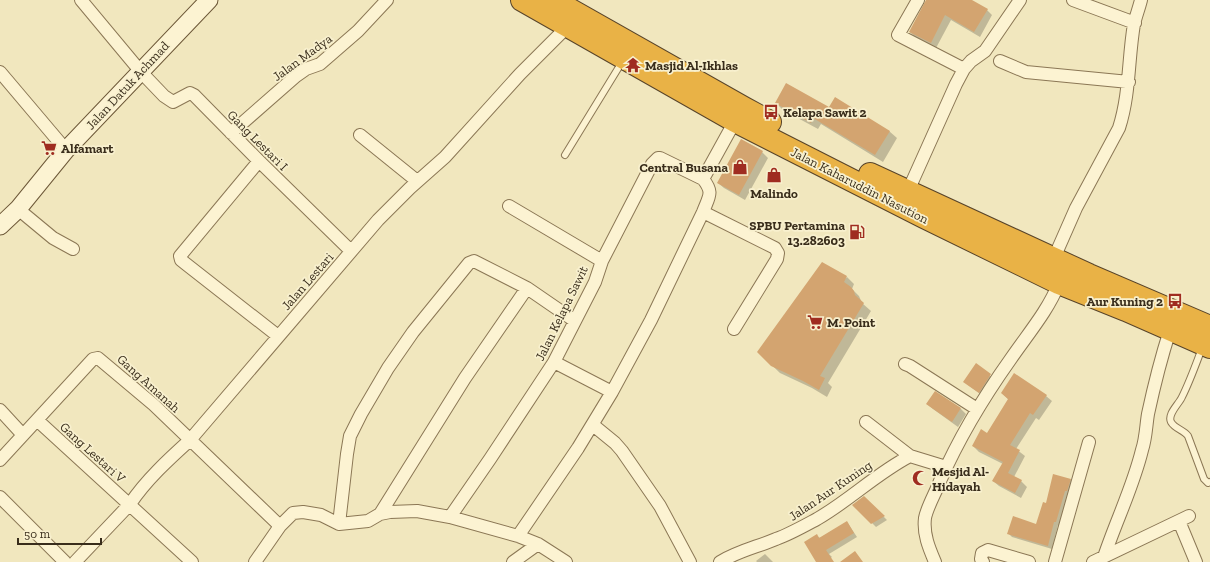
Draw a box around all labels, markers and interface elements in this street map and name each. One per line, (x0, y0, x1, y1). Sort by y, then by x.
street label: Jalan Madya (270, 30, 335, 84)
street label: Jalan Datuk Achmad (83, 38, 172, 133)
temple icon: Masjid Al-Ikhlas (624, 56, 642, 74)
place label: Masjid Al-Ikhlas (645, 58, 738, 74)
bus stop icon: Kelapa Sawit 2 (762, 103, 780, 121)
place label: Kelapa Sawit 2 (783, 105, 867, 120)
street label: Gang Lestari I (224, 107, 291, 174)
supermarket icon: Alfamart (40, 139, 58, 157)
place label: Alfamart (61, 141, 114, 156)
street label: Jalan Kaharuddin Nasution (788, 144, 932, 227)
shop icon: Central Busana (731, 158, 749, 176)
place label: Central Busana (639, 160, 728, 175)
shop icon: Malindo (765, 166, 783, 184)
place label: Malindo (750, 186, 798, 201)
place label: SPBU Pertamina 13.282603 (749, 218, 845, 248)
fuel station icon: SPBU Pertamina 13.282603 (848, 223, 866, 241)
street label: Jalan Lestari (278, 249, 337, 313)
street label: Jalan Kelapa Sawit (532, 263, 591, 363)
bus stop icon: Aur Kuning 2 (1166, 292, 1184, 310)
place label: Aur Kuning 2 (1086, 294, 1163, 309)
supermarket icon: M. Point (806, 313, 824, 331)
place label: M. Point (827, 315, 876, 330)
street label: Gang Amanah (114, 351, 184, 416)
street label: Gang Lestari V (57, 419, 129, 486)
street label: Jalan Aur Kuning (786, 457, 874, 524)
place label: Mesjid Al- Hidayah (932, 464, 989, 494)
mosque icon: Mesjid Al- Hidayah (911, 469, 929, 487)
scale bar (18, 520, 101, 546)
text: 50 m (24, 527, 51, 541)

